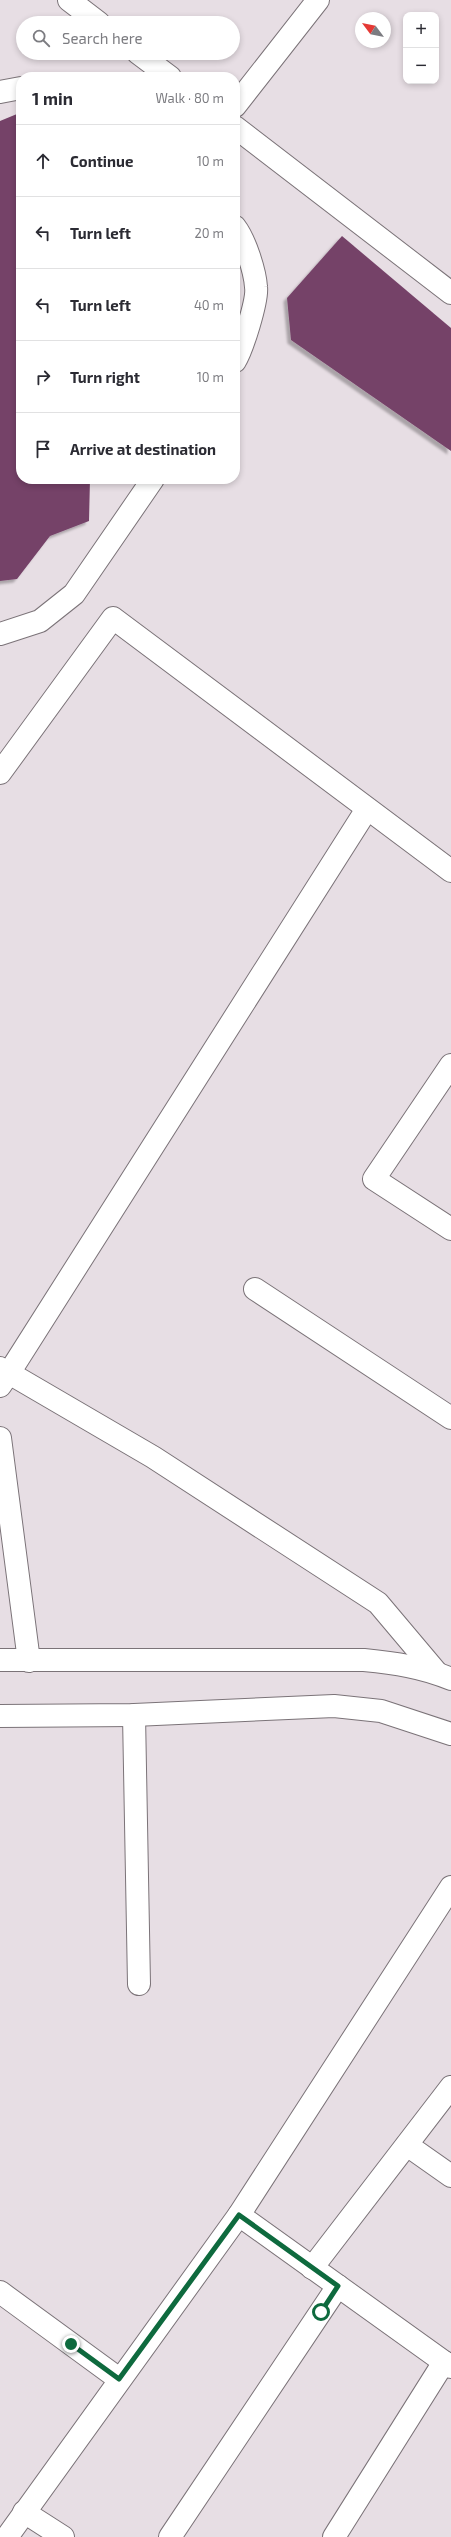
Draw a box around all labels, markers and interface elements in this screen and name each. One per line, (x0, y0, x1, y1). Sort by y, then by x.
north arrow (355, 12, 391, 48)
map controls (403, 12, 439, 84)
button: + (403, 12, 439, 48)
search box (16, 16, 240, 60)
icon: search (30, 27, 52, 49)
text: Search here (62, 29, 143, 47)
button: − (403, 48, 439, 84)
text: 1 min (32, 88, 73, 108)
text: Walk · 80 m (155, 90, 224, 106)
icon: ahead (32, 150, 54, 172)
text: Continue (70, 152, 133, 170)
text: 10 m (197, 153, 224, 169)
icon: left (32, 222, 54, 244)
text: Turn left (70, 224, 131, 242)
text: 20 m (195, 225, 224, 241)
icon: left (32, 294, 54, 316)
text: Turn left (70, 296, 131, 314)
text: 40 m (194, 297, 224, 313)
icon: right (32, 366, 54, 388)
text: Turn right (70, 368, 140, 386)
text: 10 m (197, 369, 224, 385)
icon: arrive (32, 438, 54, 460)
text: Arrive at destination (70, 440, 216, 458)
route start (312, 2303, 330, 2321)
route end (62, 2335, 80, 2353)

